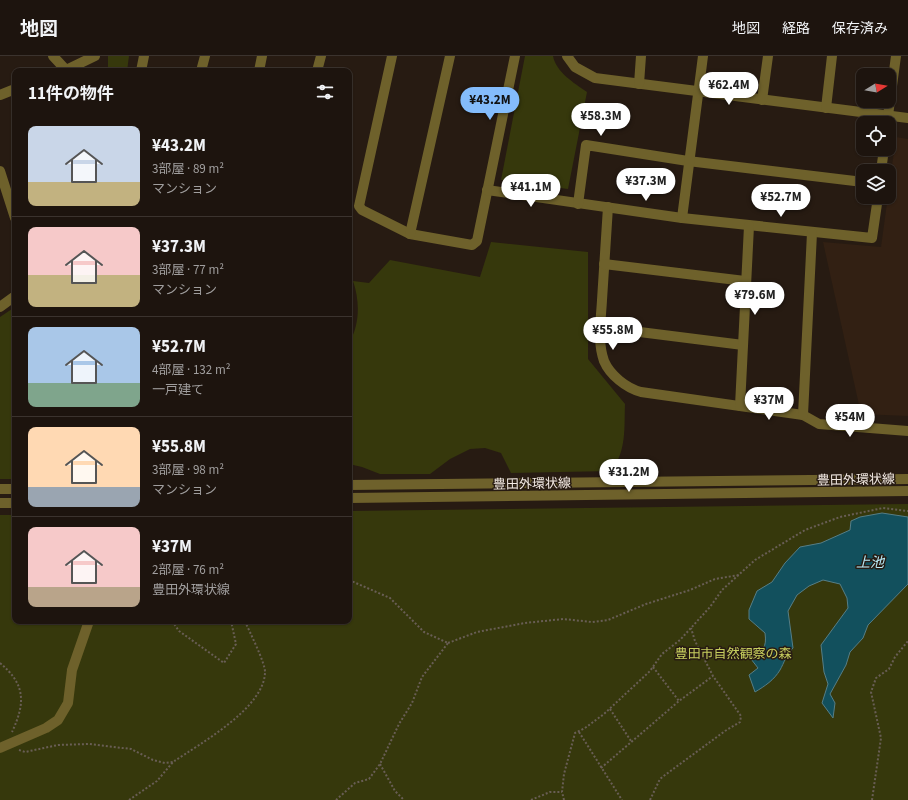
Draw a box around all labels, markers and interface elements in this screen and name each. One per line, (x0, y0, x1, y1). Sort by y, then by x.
text: 地図 (20, 16, 58, 43)
text: 地図 (732, 19, 760, 39)
text: 経路 (782, 19, 810, 39)
text: 保存済み (832, 19, 888, 39)
north arrow (856, 68, 896, 108)
map controls (856, 68, 896, 204)
pin: ¥62.4M (696, 72, 762, 106)
text: ¥62.4M (708, 76, 750, 94)
icon: filters (314, 81, 336, 103)
text: 11件の物件 (28, 82, 114, 106)
pin: ¥43.2M (457, 87, 523, 121)
text: ¥43.2M (469, 91, 511, 109)
pin: ¥58.3M (568, 103, 634, 137)
text: ¥58.3M (580, 107, 622, 125)
button: locate (856, 116, 896, 156)
text: ¥43.2M (152, 134, 206, 158)
icon: home (60, 142, 108, 190)
text: 3部屋 · 89 m² (152, 160, 224, 178)
button: layers (856, 164, 896, 204)
pin: ¥37.3M (613, 168, 679, 202)
text: ¥37.3M (625, 172, 667, 190)
pin: ¥41.1M (498, 174, 564, 208)
text: ¥41.1M (510, 178, 552, 196)
text: マンション (152, 180, 217, 198)
pin: ¥52.7M (748, 184, 814, 218)
text: ¥52.7M (760, 188, 802, 206)
text: ¥37.3M (152, 235, 206, 259)
icon: home (60, 243, 108, 291)
text: 3部屋 · 77 m² (152, 261, 224, 279)
text: マンション (152, 281, 217, 299)
pin: ¥79.6M (722, 282, 788, 316)
text: ¥79.6M (734, 286, 776, 304)
pin: ¥55.8M (580, 317, 646, 351)
text: ¥55.8M (592, 321, 634, 339)
text: ¥52.7M (152, 335, 206, 359)
icon: home (60, 343, 108, 391)
text: 4部屋 · 132 m² (152, 361, 230, 379)
text: 一戸建て (152, 381, 204, 399)
pin: ¥37M (745, 387, 793, 421)
text: ¥37M (754, 391, 784, 409)
pin: ¥54M (826, 404, 874, 438)
text: ¥54M (835, 408, 865, 426)
text: ¥55.8M (152, 435, 206, 459)
icon: home (60, 443, 108, 491)
pin: ¥31.2M (596, 459, 662, 493)
text: 3部屋 · 98 m² (152, 461, 224, 479)
text: ¥31.2M (608, 463, 650, 481)
street label: 豊田外環状線 (817, 470, 895, 490)
street label: 豊田外環状線 (493, 474, 571, 494)
text: マンション (152, 481, 217, 499)
text: ¥37M (152, 535, 192, 559)
icon: home (60, 543, 108, 591)
water label: 上池 (856, 553, 886, 573)
text: 2部屋 · 76 m² (152, 561, 224, 579)
text: 豊田外環状線 (152, 581, 230, 599)
park label: 豊田市自然観察の森 (674, 645, 792, 663)

